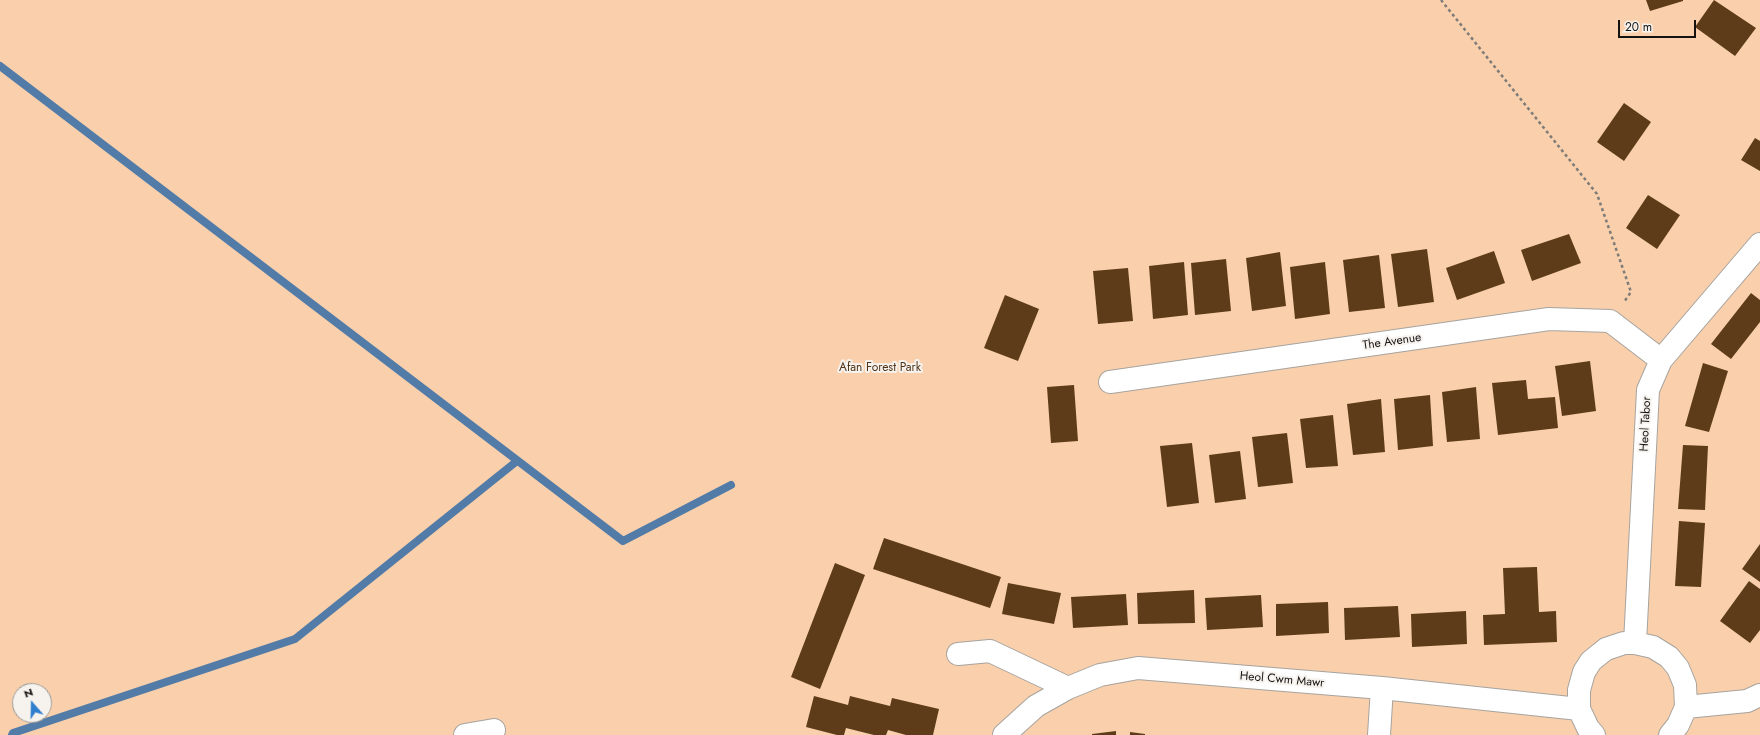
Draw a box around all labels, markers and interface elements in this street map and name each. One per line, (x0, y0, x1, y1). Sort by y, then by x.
scale bar (1620, 12, 1698, 38)
text: 20 m (1625, 18, 1652, 36)
street label: The Avenue (1362, 331, 1422, 353)
park label: Afan Forest Park (839, 361, 921, 375)
street label: Heol Tabor (1637, 396, 1655, 452)
street label: Heol Cwm Mawr (1239, 669, 1325, 691)
north arrow (12, 683, 52, 723)
text: N (21, 684, 35, 702)

